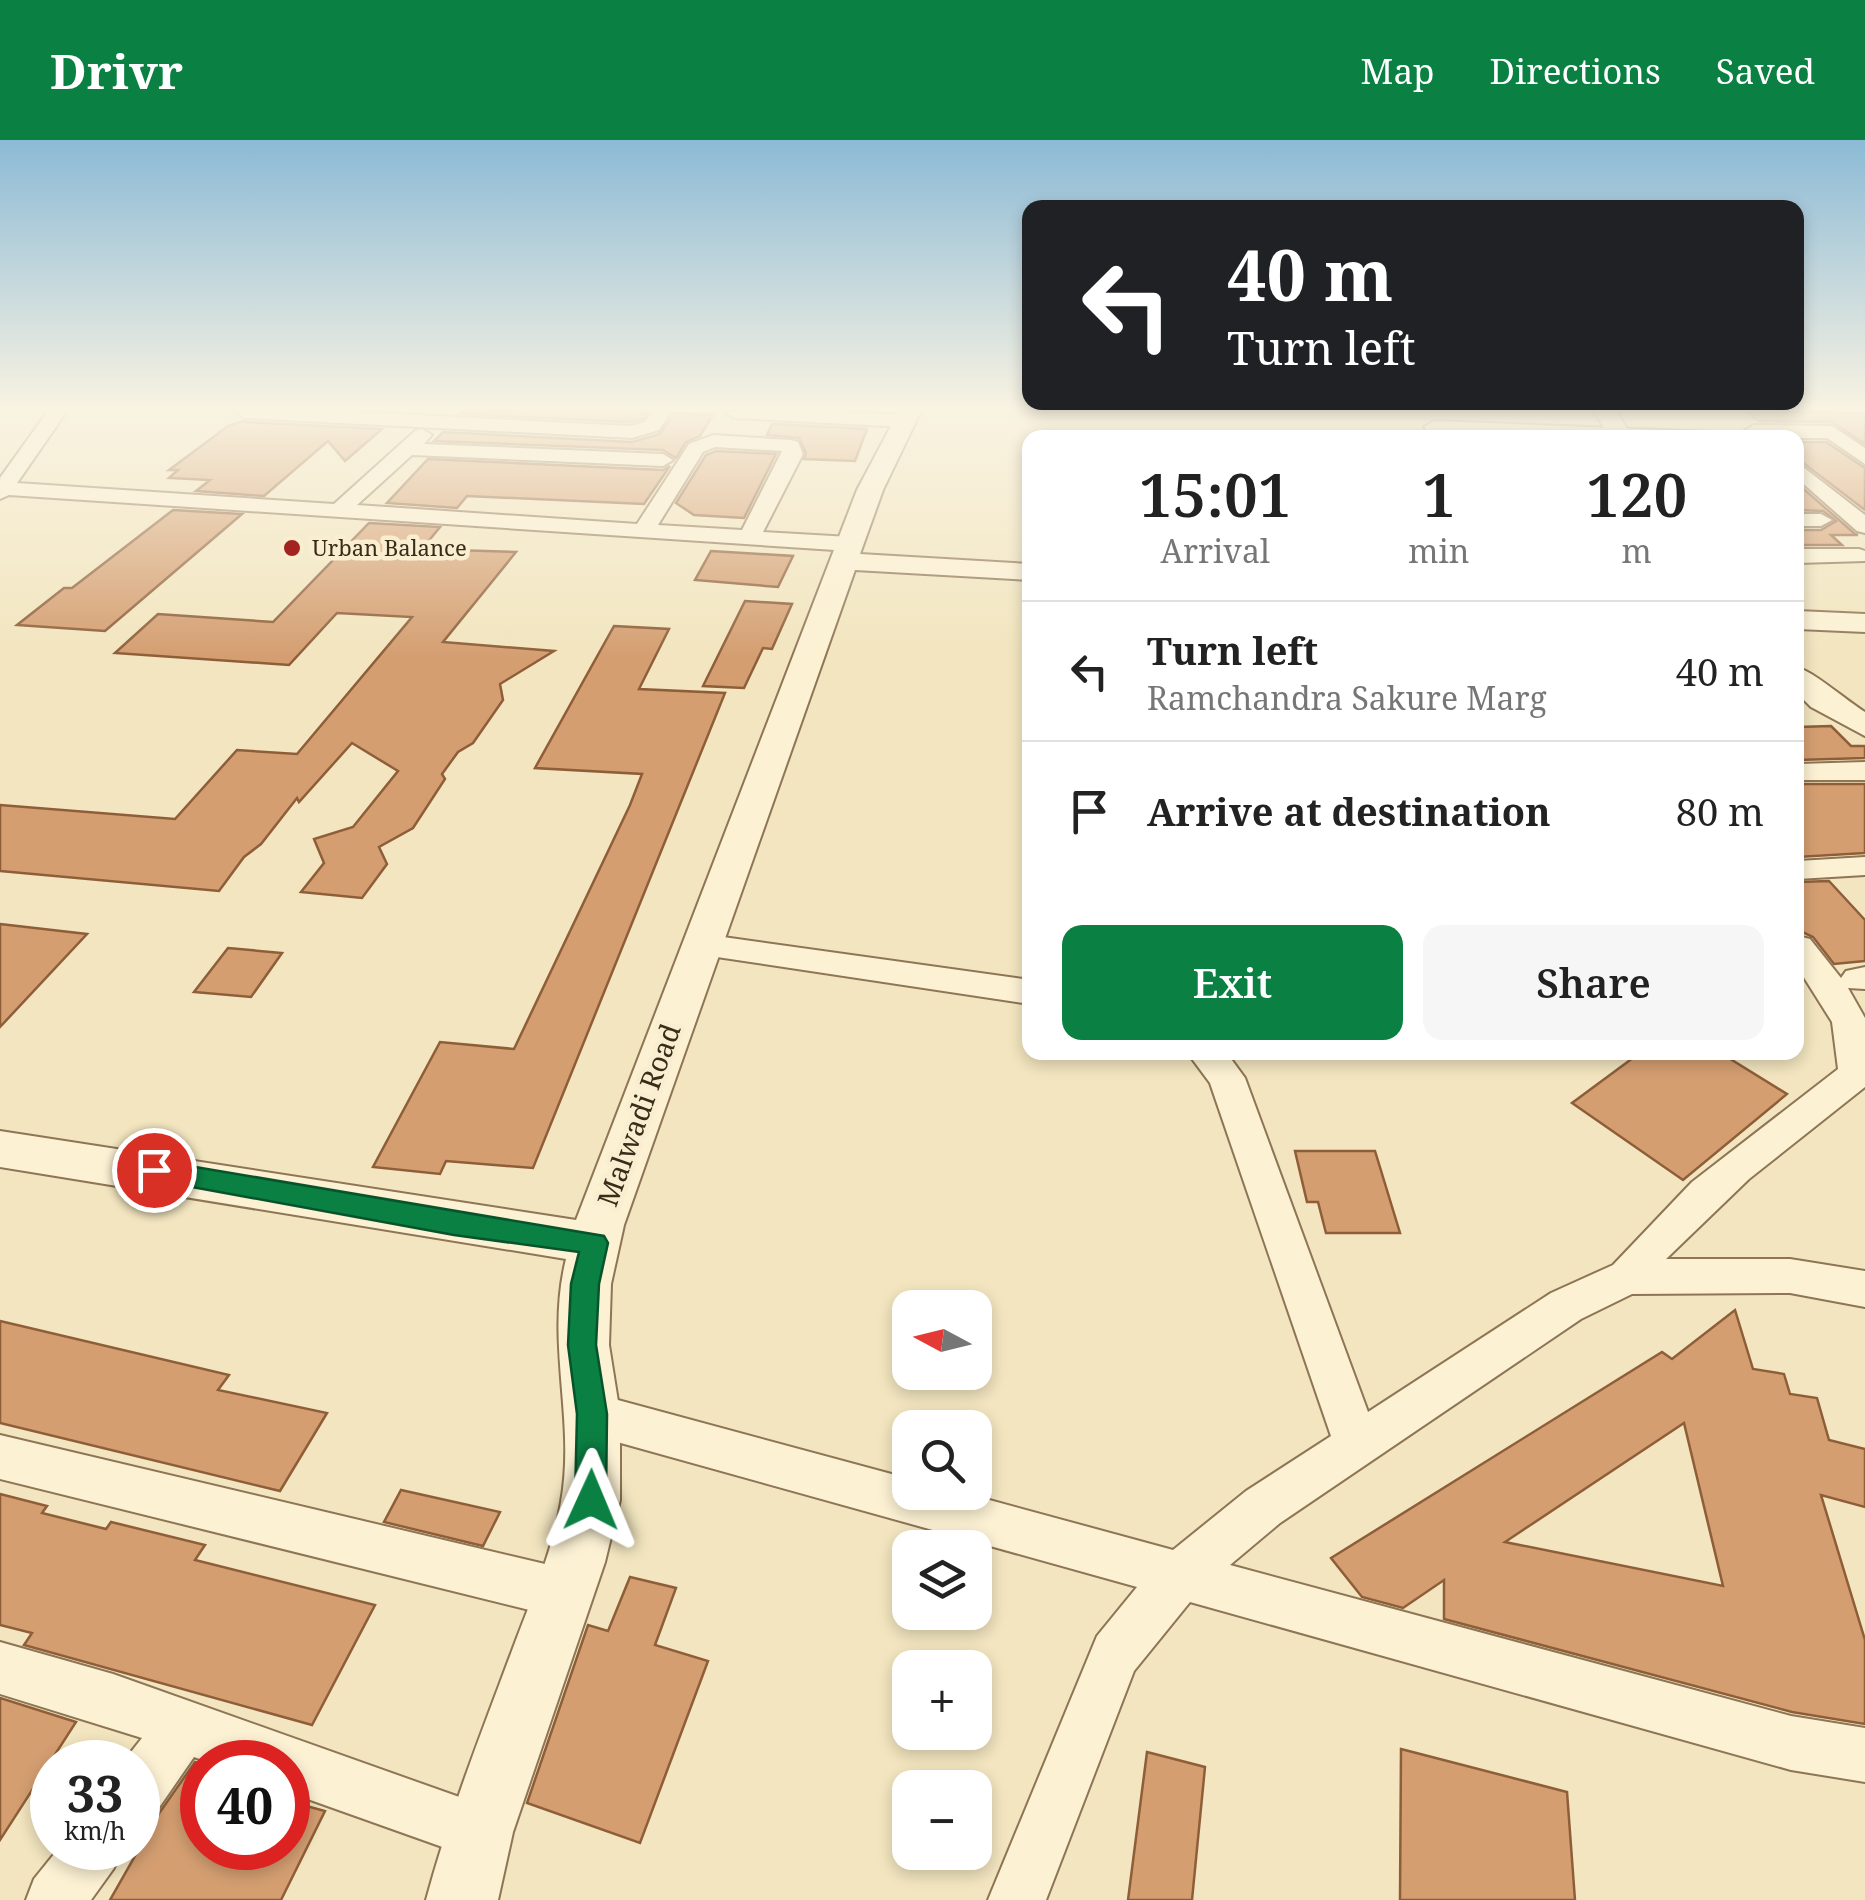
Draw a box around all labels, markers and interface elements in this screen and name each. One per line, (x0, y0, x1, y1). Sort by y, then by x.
text: Drivr (50, 38, 183, 103)
text: Map (1361, 47, 1435, 94)
text: Directions (1490, 47, 1661, 94)
text: Saved (1716, 47, 1815, 94)
text: 40 m (1227, 226, 1393, 322)
icon: left (1062, 240, 1192, 370)
text: Turn left (1227, 317, 1416, 378)
text: 15:01 (1139, 453, 1292, 535)
text: 1 (1422, 453, 1456, 535)
text: 120 (1586, 453, 1687, 535)
text: Arrival (1160, 529, 1270, 572)
text: min (1408, 529, 1469, 572)
text: m (1622, 529, 1652, 572)
place label: Urban Balance (312, 532, 467, 562)
marker: Urban Balance (281, 537, 303, 559)
text: Turn left (1147, 624, 1318, 676)
icon: left (1062, 644, 1117, 699)
text: 40 m (1676, 645, 1764, 697)
text: Ramchandra Sakure Marg (1147, 676, 1547, 719)
icon: arrive (1062, 784, 1117, 839)
text: Arrive at destination (1147, 785, 1551, 837)
text: 80 m (1676, 785, 1764, 837)
button: Exit (1062, 925, 1403, 1040)
button: Share (1423, 925, 1764, 1040)
street label: Malwadi Road (587, 1018, 689, 1211)
pin (112, 1128, 197, 1213)
icon: arrive (127, 1143, 182, 1198)
north arrow (892, 1290, 992, 1390)
map controls (892, 1290, 992, 1870)
button: search (892, 1410, 992, 1510)
position arrow (539, 1448, 643, 1552)
button: layers (892, 1530, 992, 1630)
button: + (892, 1650, 992, 1750)
speed limit sign: 40 (180, 1740, 310, 1870)
text: 33 (67, 1759, 123, 1827)
button: − (892, 1770, 992, 1870)
text: km/h (64, 1813, 126, 1847)

